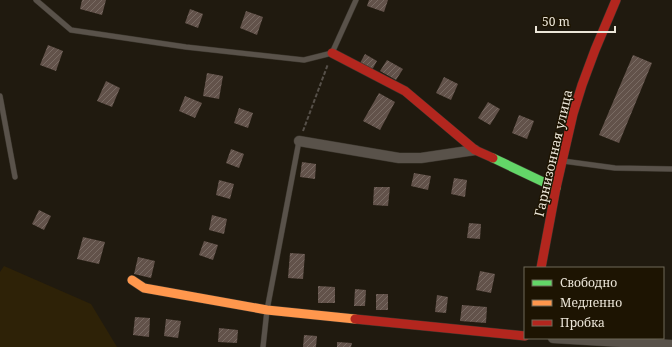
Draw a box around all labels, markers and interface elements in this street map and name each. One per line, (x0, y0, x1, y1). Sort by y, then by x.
scale bar (536, 8, 615, 34)
text: 50 m (542, 13, 570, 30)
street label: Гарнизонная улица (530, 88, 576, 218)
legend (524, 267, 664, 339)
text: Свободно (560, 274, 617, 291)
text: Медленно (560, 294, 622, 311)
text: Пробка (560, 314, 605, 331)

